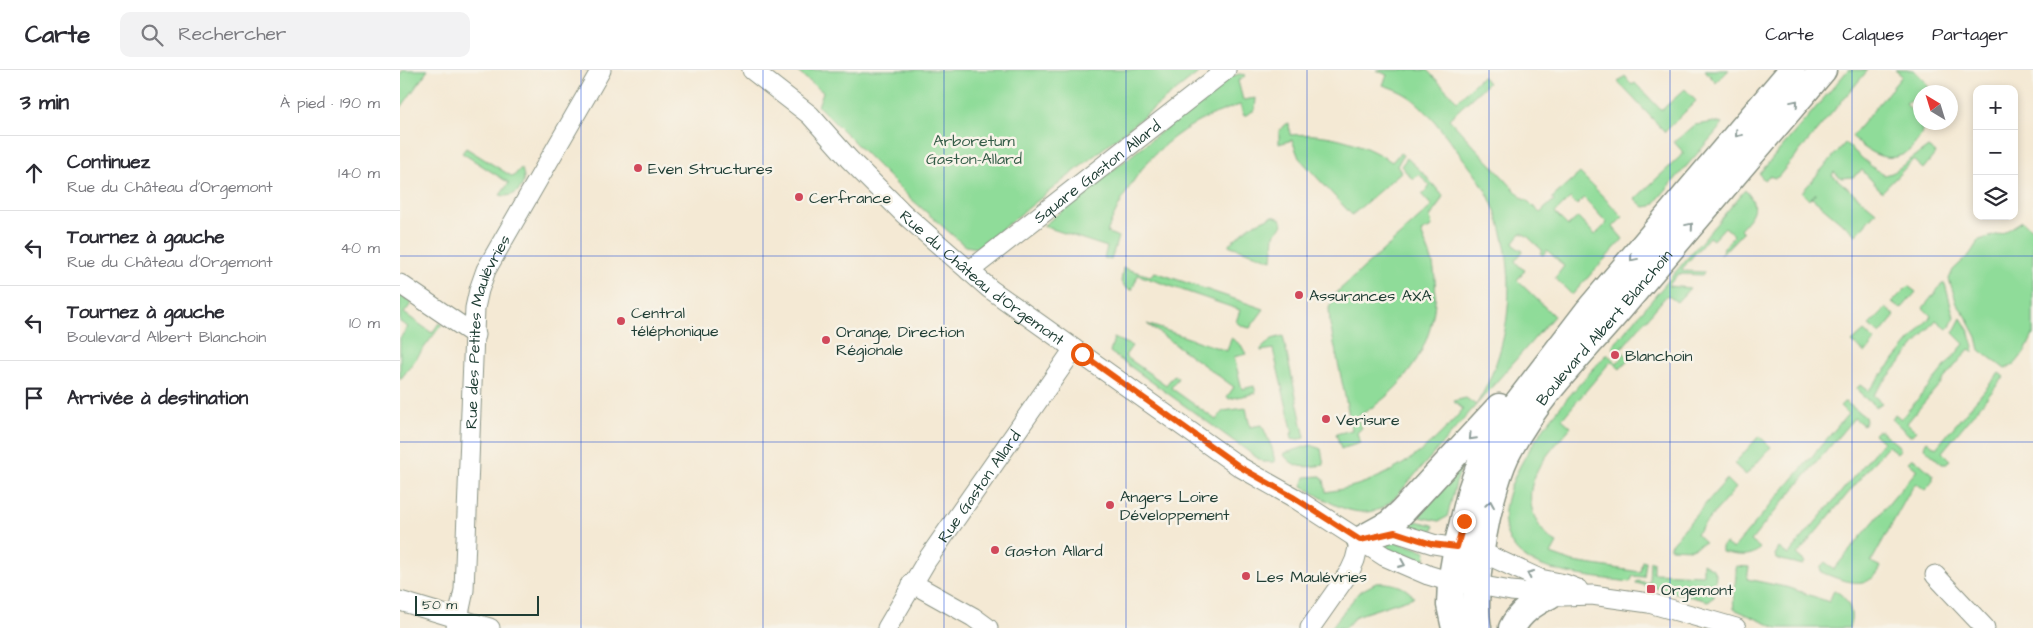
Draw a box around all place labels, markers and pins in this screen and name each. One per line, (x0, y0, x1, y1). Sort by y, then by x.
place label: Even Structures (648, 158, 773, 180)
marker: Even Structures (632, 162, 644, 174)
place label: Cerfrance (809, 187, 891, 209)
marker: Cerfrance (793, 191, 805, 203)
place label: Assurances AXA (1309, 285, 1432, 307)
marker: Assurances AXA (1293, 289, 1305, 301)
place label: Central téléphonique (631, 302, 719, 342)
marker: Central téléphonique (615, 315, 627, 327)
place label: Orange, Direction Régionale (836, 321, 964, 362)
marker: Orange, Direction Régionale (820, 334, 832, 346)
place label: Blanchoin (1625, 345, 1692, 365)
marker: Blanchoin (1609, 349, 1621, 361)
place label: Verisure (1336, 409, 1400, 431)
marker: Verisure (1320, 413, 1332, 425)
place label: Angers Loire Développement (1120, 486, 1230, 526)
marker: Angers Loire Développement (1104, 499, 1116, 511)
place label: Gaston Allard (1005, 540, 1103, 562)
marker: Gaston Allard (989, 544, 1001, 556)
place label: Les Maulévries (1256, 566, 1367, 588)
marker: Les Maulévries (1240, 570, 1252, 582)
place label: Orgemont (1661, 579, 1734, 602)
marker: Orgemont (1645, 583, 1657, 595)

